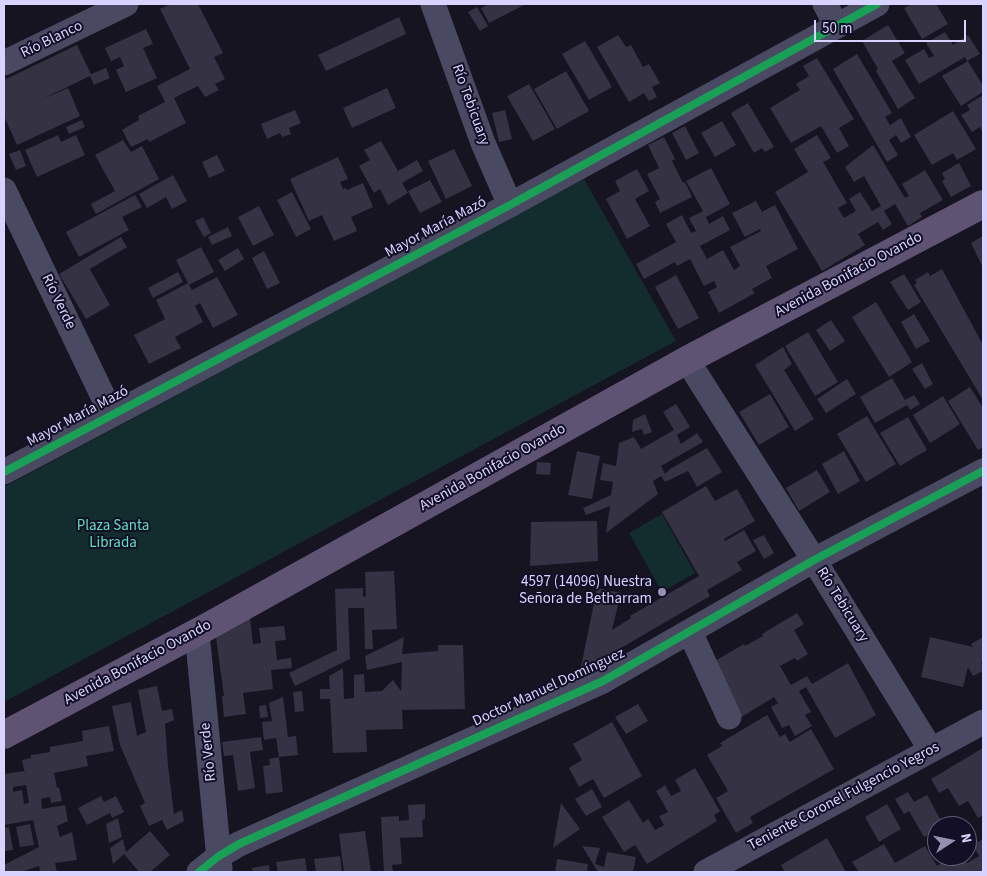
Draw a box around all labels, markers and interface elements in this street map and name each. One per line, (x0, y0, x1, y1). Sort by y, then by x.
scale bar (817, 10, 970, 42)
street label: Río Blanco (18, 17, 86, 63)
text: 50 m (822, 18, 852, 39)
street label: Río Tebicuary (447, 62, 493, 148)
street label: Mayor María Mazó (382, 194, 490, 262)
street label: Avenida Bonifacio Ovando (772, 229, 926, 321)
street label: Río Verde (37, 271, 79, 333)
street label: Mayor María Mazó (24, 383, 132, 451)
street label: Avenida Bonifacio Ovando (417, 420, 569, 516)
park label: Plaza Santa Librada (77, 518, 149, 553)
street label: Río Tebicuary (812, 564, 872, 646)
place label: 4597 (14096) Nuestra Señora de Betharram (519, 574, 652, 609)
marker: 4597 (14096) Nuestra Señora de Betharram (656, 586, 668, 598)
street label: Avenida Bonifacio Ovando (61, 617, 215, 709)
street label: Doctor Manuel Domínguez (470, 645, 628, 731)
street label: Río Verde (197, 722, 221, 782)
street label: Teniente Coronel Fulgencio Yegros (745, 739, 943, 855)
north arrow (927, 816, 977, 866)
text: N (955, 832, 976, 845)

